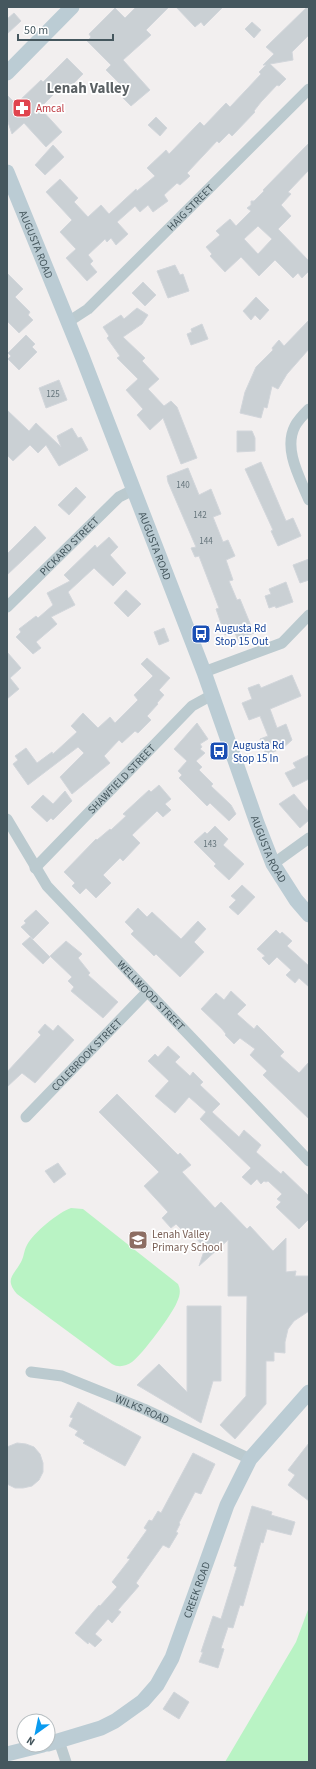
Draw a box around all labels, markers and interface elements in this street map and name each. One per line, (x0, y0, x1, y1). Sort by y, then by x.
scale bar (18, 16, 113, 42)
text: 50 m (24, 22, 48, 39)
district label: Lenah Valley (46, 78, 130, 99)
pharmacy icon: Amcal (11, 97, 33, 119)
place label: Amcal (36, 101, 65, 116)
street label: HAIG STREET (163, 181, 217, 234)
street label: AUGUSTA ROAD (16, 208, 57, 281)
house number: 125 (46, 388, 60, 401)
house number: 140 (176, 479, 190, 492)
street label: AUGUSTA ROAD (135, 509, 175, 582)
house number: 142 (193, 509, 207, 522)
street label: PICKARD STREET (36, 513, 102, 579)
house number: 144 (199, 535, 213, 548)
place label: Augusta Rd Stop 15 Out (215, 621, 269, 649)
bus stop icon: Augusta Rd Stop 15 Out (190, 623, 212, 645)
place label: Augusta Rd Stop 15 In (233, 738, 284, 766)
bus stop icon: Augusta Rd Stop 15 In (208, 740, 230, 762)
street label: SHAWFIELD STREET (84, 741, 159, 817)
street label: AUGUSTA ROAD (247, 813, 291, 886)
house number: 143 (203, 838, 217, 851)
street label: WELLWOOD STREET (114, 957, 188, 1034)
street label: COLEBROOK STREET (48, 1015, 125, 1094)
place label: Lenah Valley Primary School (152, 1227, 223, 1255)
school or university icon: Lenah Valley Primary School (127, 1229, 149, 1251)
street label: WILKS ROAD (113, 1391, 172, 1427)
street label: CREEK ROAD (179, 1559, 214, 1620)
north arrow (16, 1713, 56, 1753)
text: N (24, 1733, 38, 1749)

